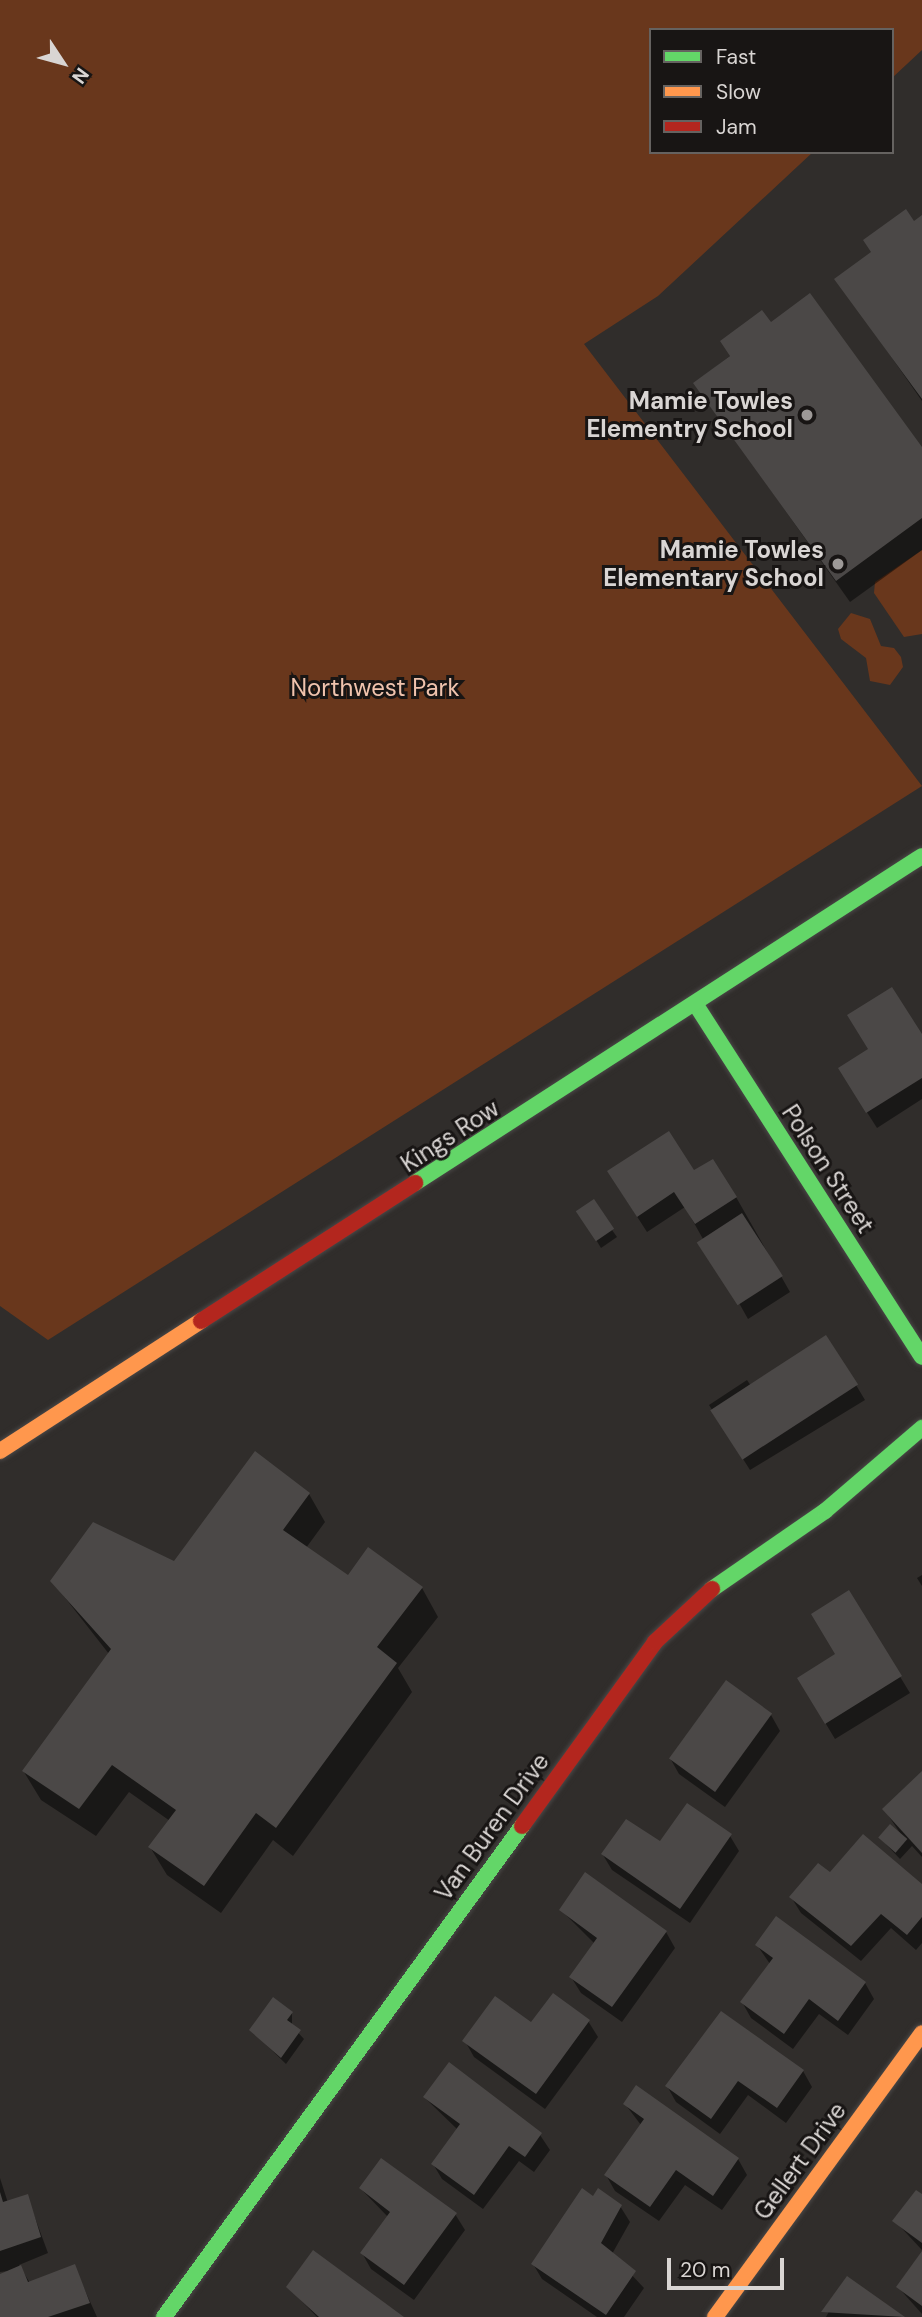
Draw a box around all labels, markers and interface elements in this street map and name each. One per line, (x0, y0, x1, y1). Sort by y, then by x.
north arrow (28, 28, 98, 98)
legend (649, 28, 894, 154)
text: Fast (716, 43, 756, 71)
text: N (66, 63, 95, 89)
text: Slow (716, 78, 761, 106)
text: Jam (716, 113, 757, 141)
place label: Mamie Towles Elementry School (586, 387, 793, 443)
marker: Mamie Towles Elementry School (799, 407, 815, 423)
place label: Mamie Towles Elementary School (603, 536, 824, 592)
marker: Mamie Towles Elementary School (830, 556, 846, 572)
park label: Northwest Park (290, 674, 460, 702)
street label: Kings Row (396, 1094, 504, 1178)
street label: Polson Street (776, 1099, 880, 1239)
street label: Van Buren Drive (429, 1748, 555, 1906)
street label: Gellert Drive (748, 2097, 852, 2225)
scale bar (670, 2244, 787, 2288)
text: 20 m (680, 2256, 731, 2284)

